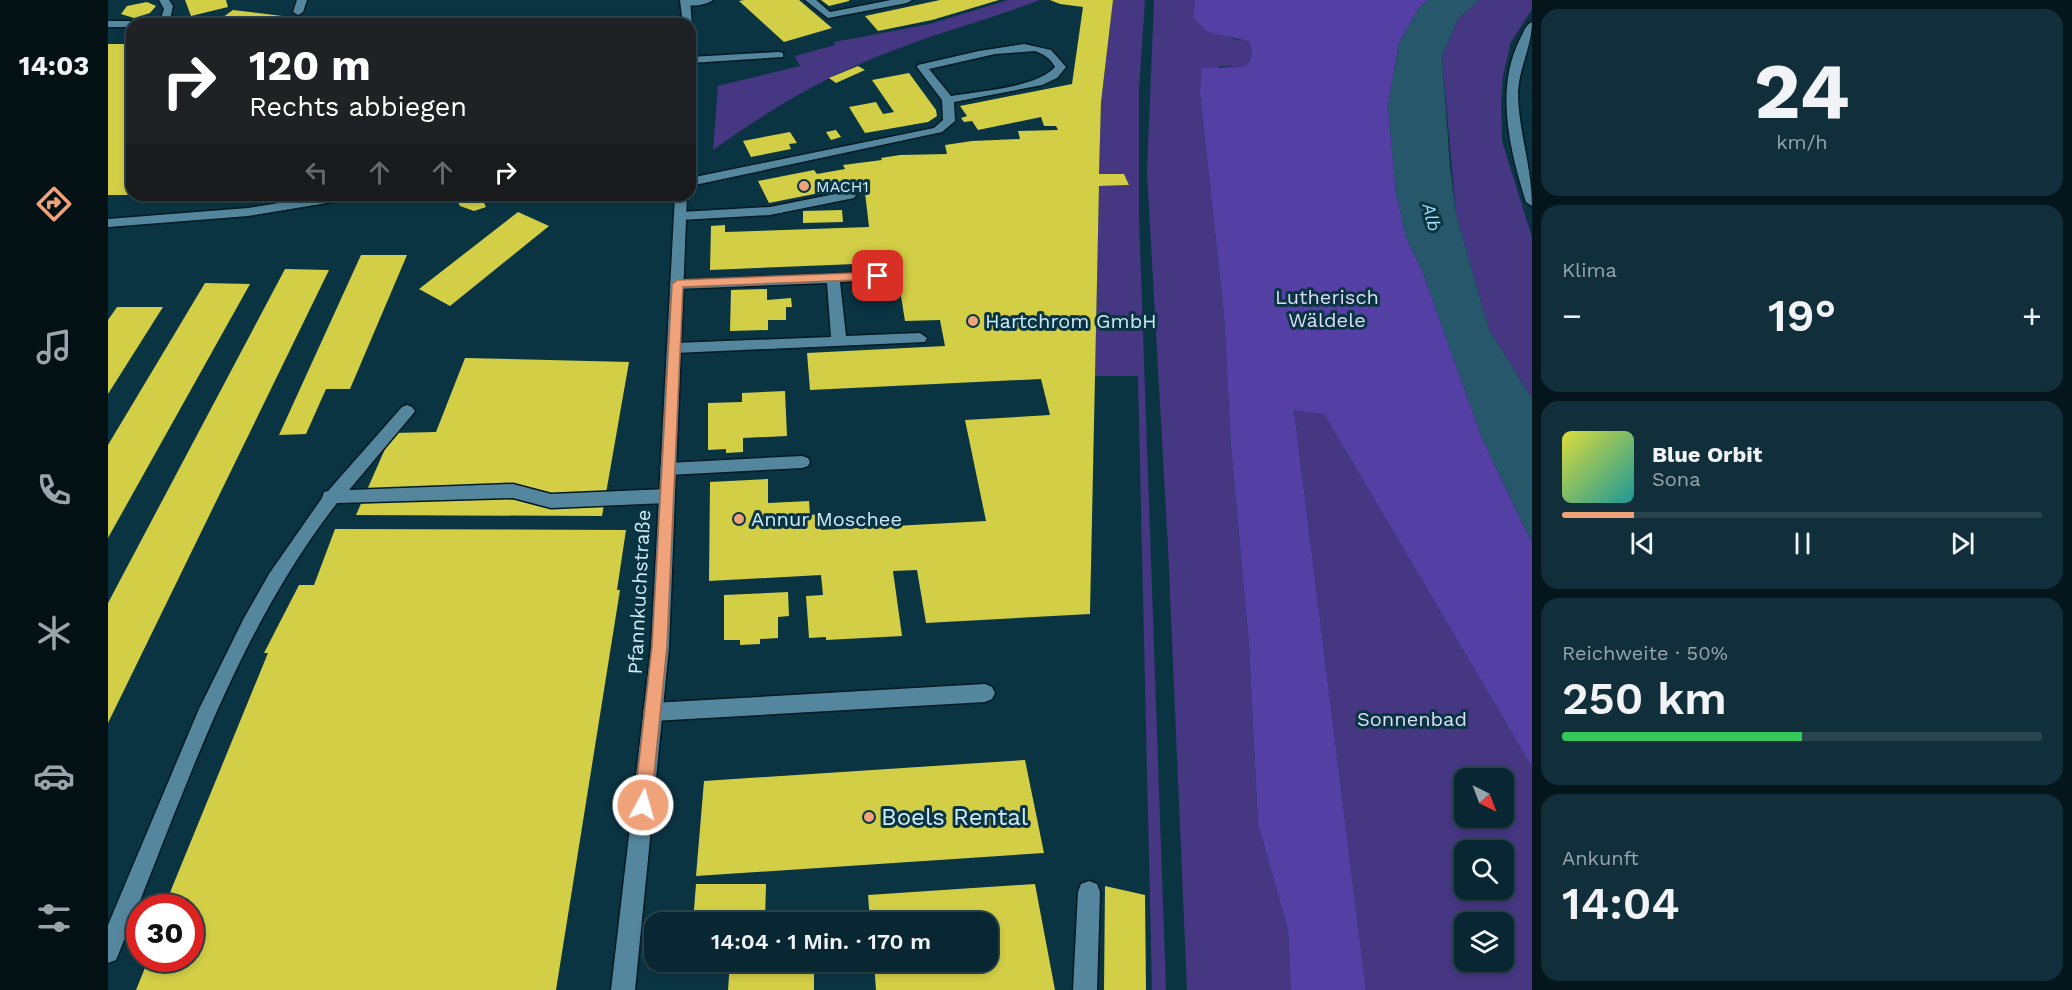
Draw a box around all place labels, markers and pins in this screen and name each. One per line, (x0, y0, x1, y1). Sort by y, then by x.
place label: MACH1 (816, 177, 869, 196)
marker: MACH1 (797, 179, 811, 193)
pin (852, 250, 903, 301)
place label: Hartchrom GmbH (985, 309, 1157, 333)
marker: Hartchrom GmbH (966, 314, 980, 328)
place label: Annur Moschee (751, 507, 902, 531)
marker: Annur Moschee (732, 512, 746, 526)
place label: Boels Rental (881, 803, 1029, 831)
marker: Boels Rental (862, 810, 876, 824)

